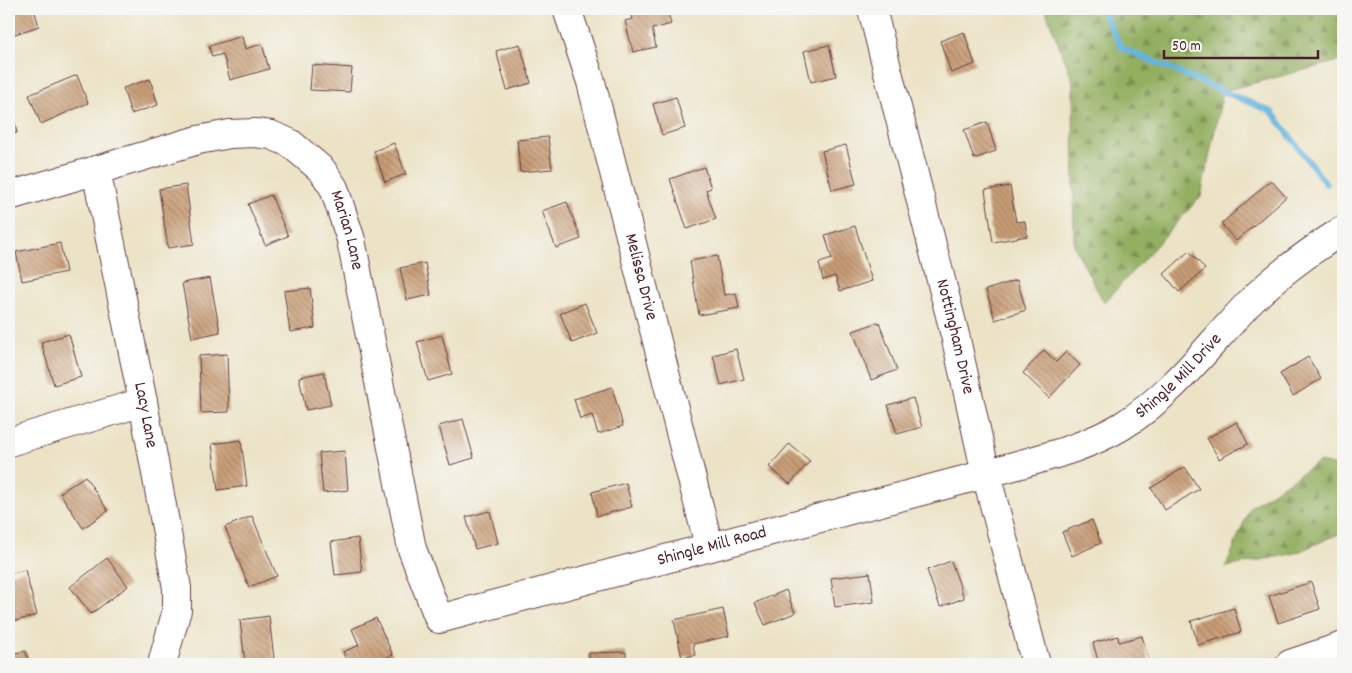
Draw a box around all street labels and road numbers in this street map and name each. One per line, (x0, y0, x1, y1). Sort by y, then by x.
street label: Marian Lane (323, 187, 369, 272)
street label: Melissa Drive (618, 231, 664, 323)
street label: Nottingham Drive (929, 276, 980, 397)
street label: Shingle Mill Drive (1130, 328, 1228, 425)
street label: Lacy Lane (127, 380, 164, 450)
street label: Shingle Mill Road (654, 520, 769, 573)

